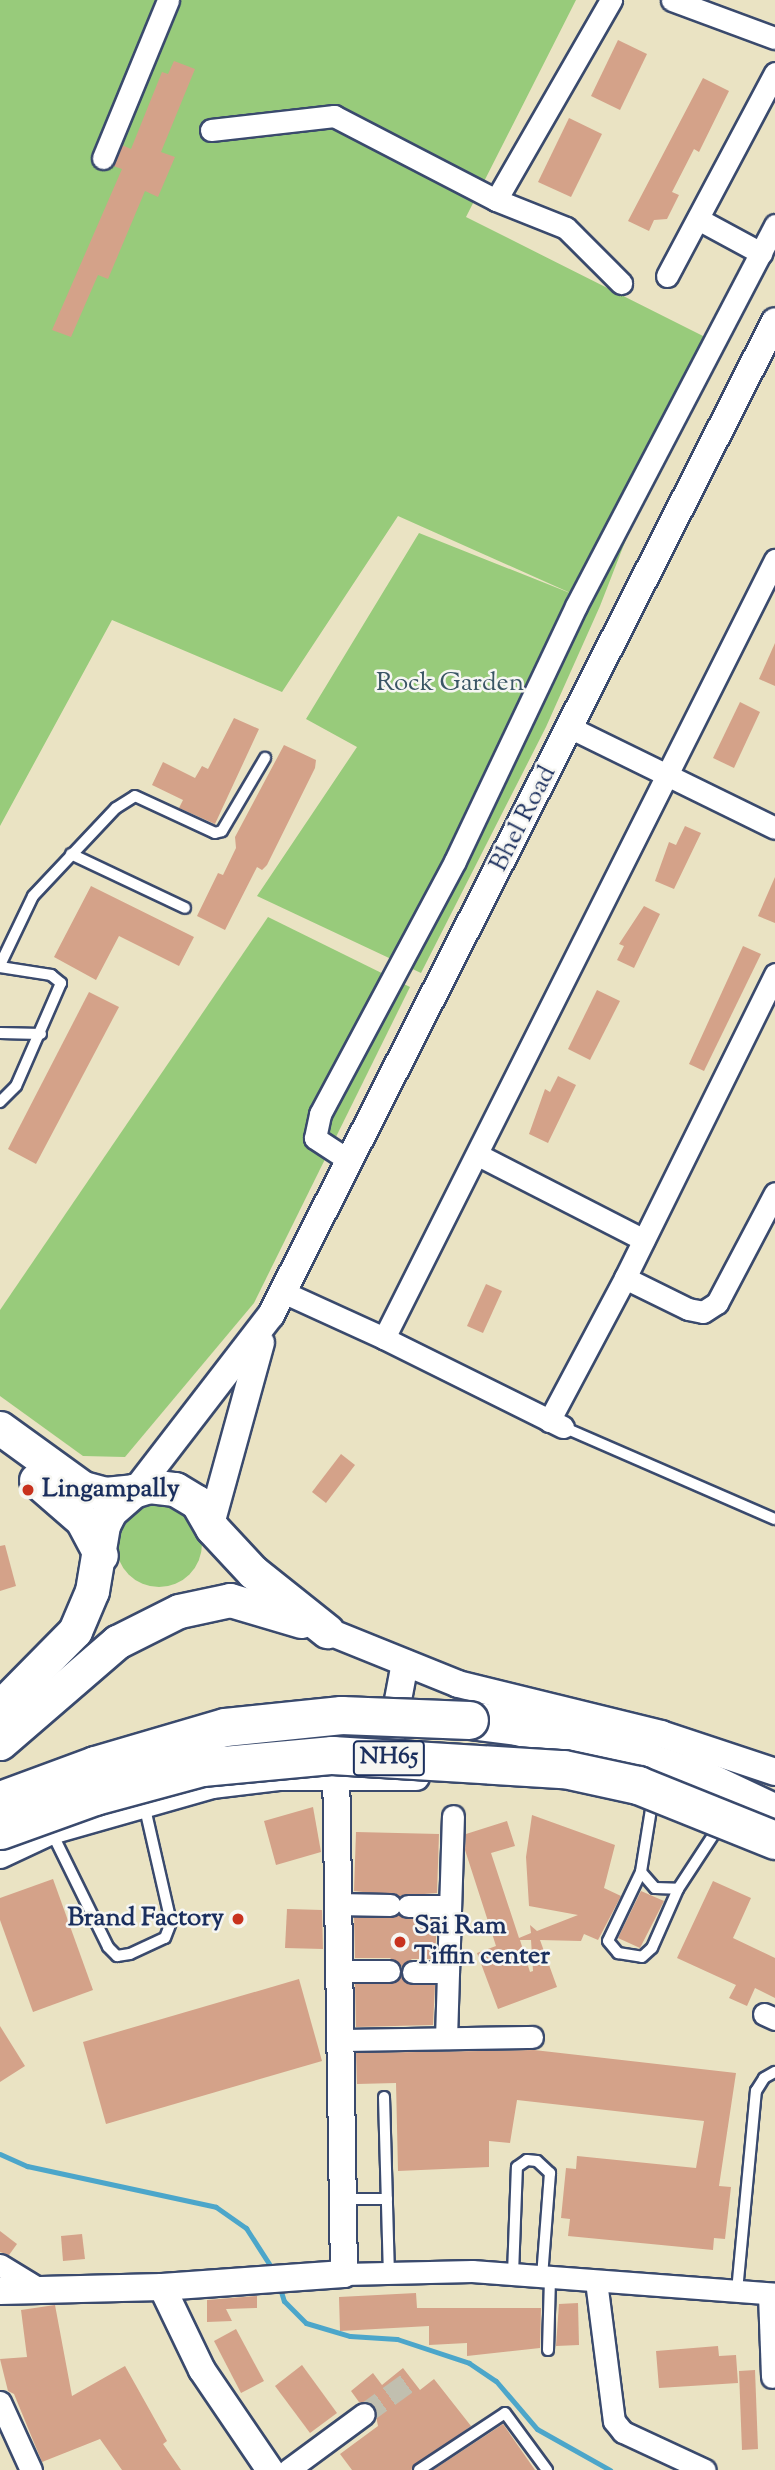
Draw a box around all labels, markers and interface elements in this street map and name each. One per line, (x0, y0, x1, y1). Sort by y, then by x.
park label: Rock Garden (376, 668, 524, 700)
street label: Bhel Road (484, 761, 564, 877)
place label: Lingampally (42, 1474, 180, 1506)
marker: Lingampally (20, 1482, 36, 1498)
road number: NH65 (352, 1738, 426, 1778)
place label: Brand Factory (67, 1903, 224, 1935)
marker: Brand Factory (230, 1911, 246, 1927)
place label: Sai Ram Tiffin center (414, 1911, 550, 1972)
marker: Sai Ram Tiffin center (392, 1934, 408, 1950)

